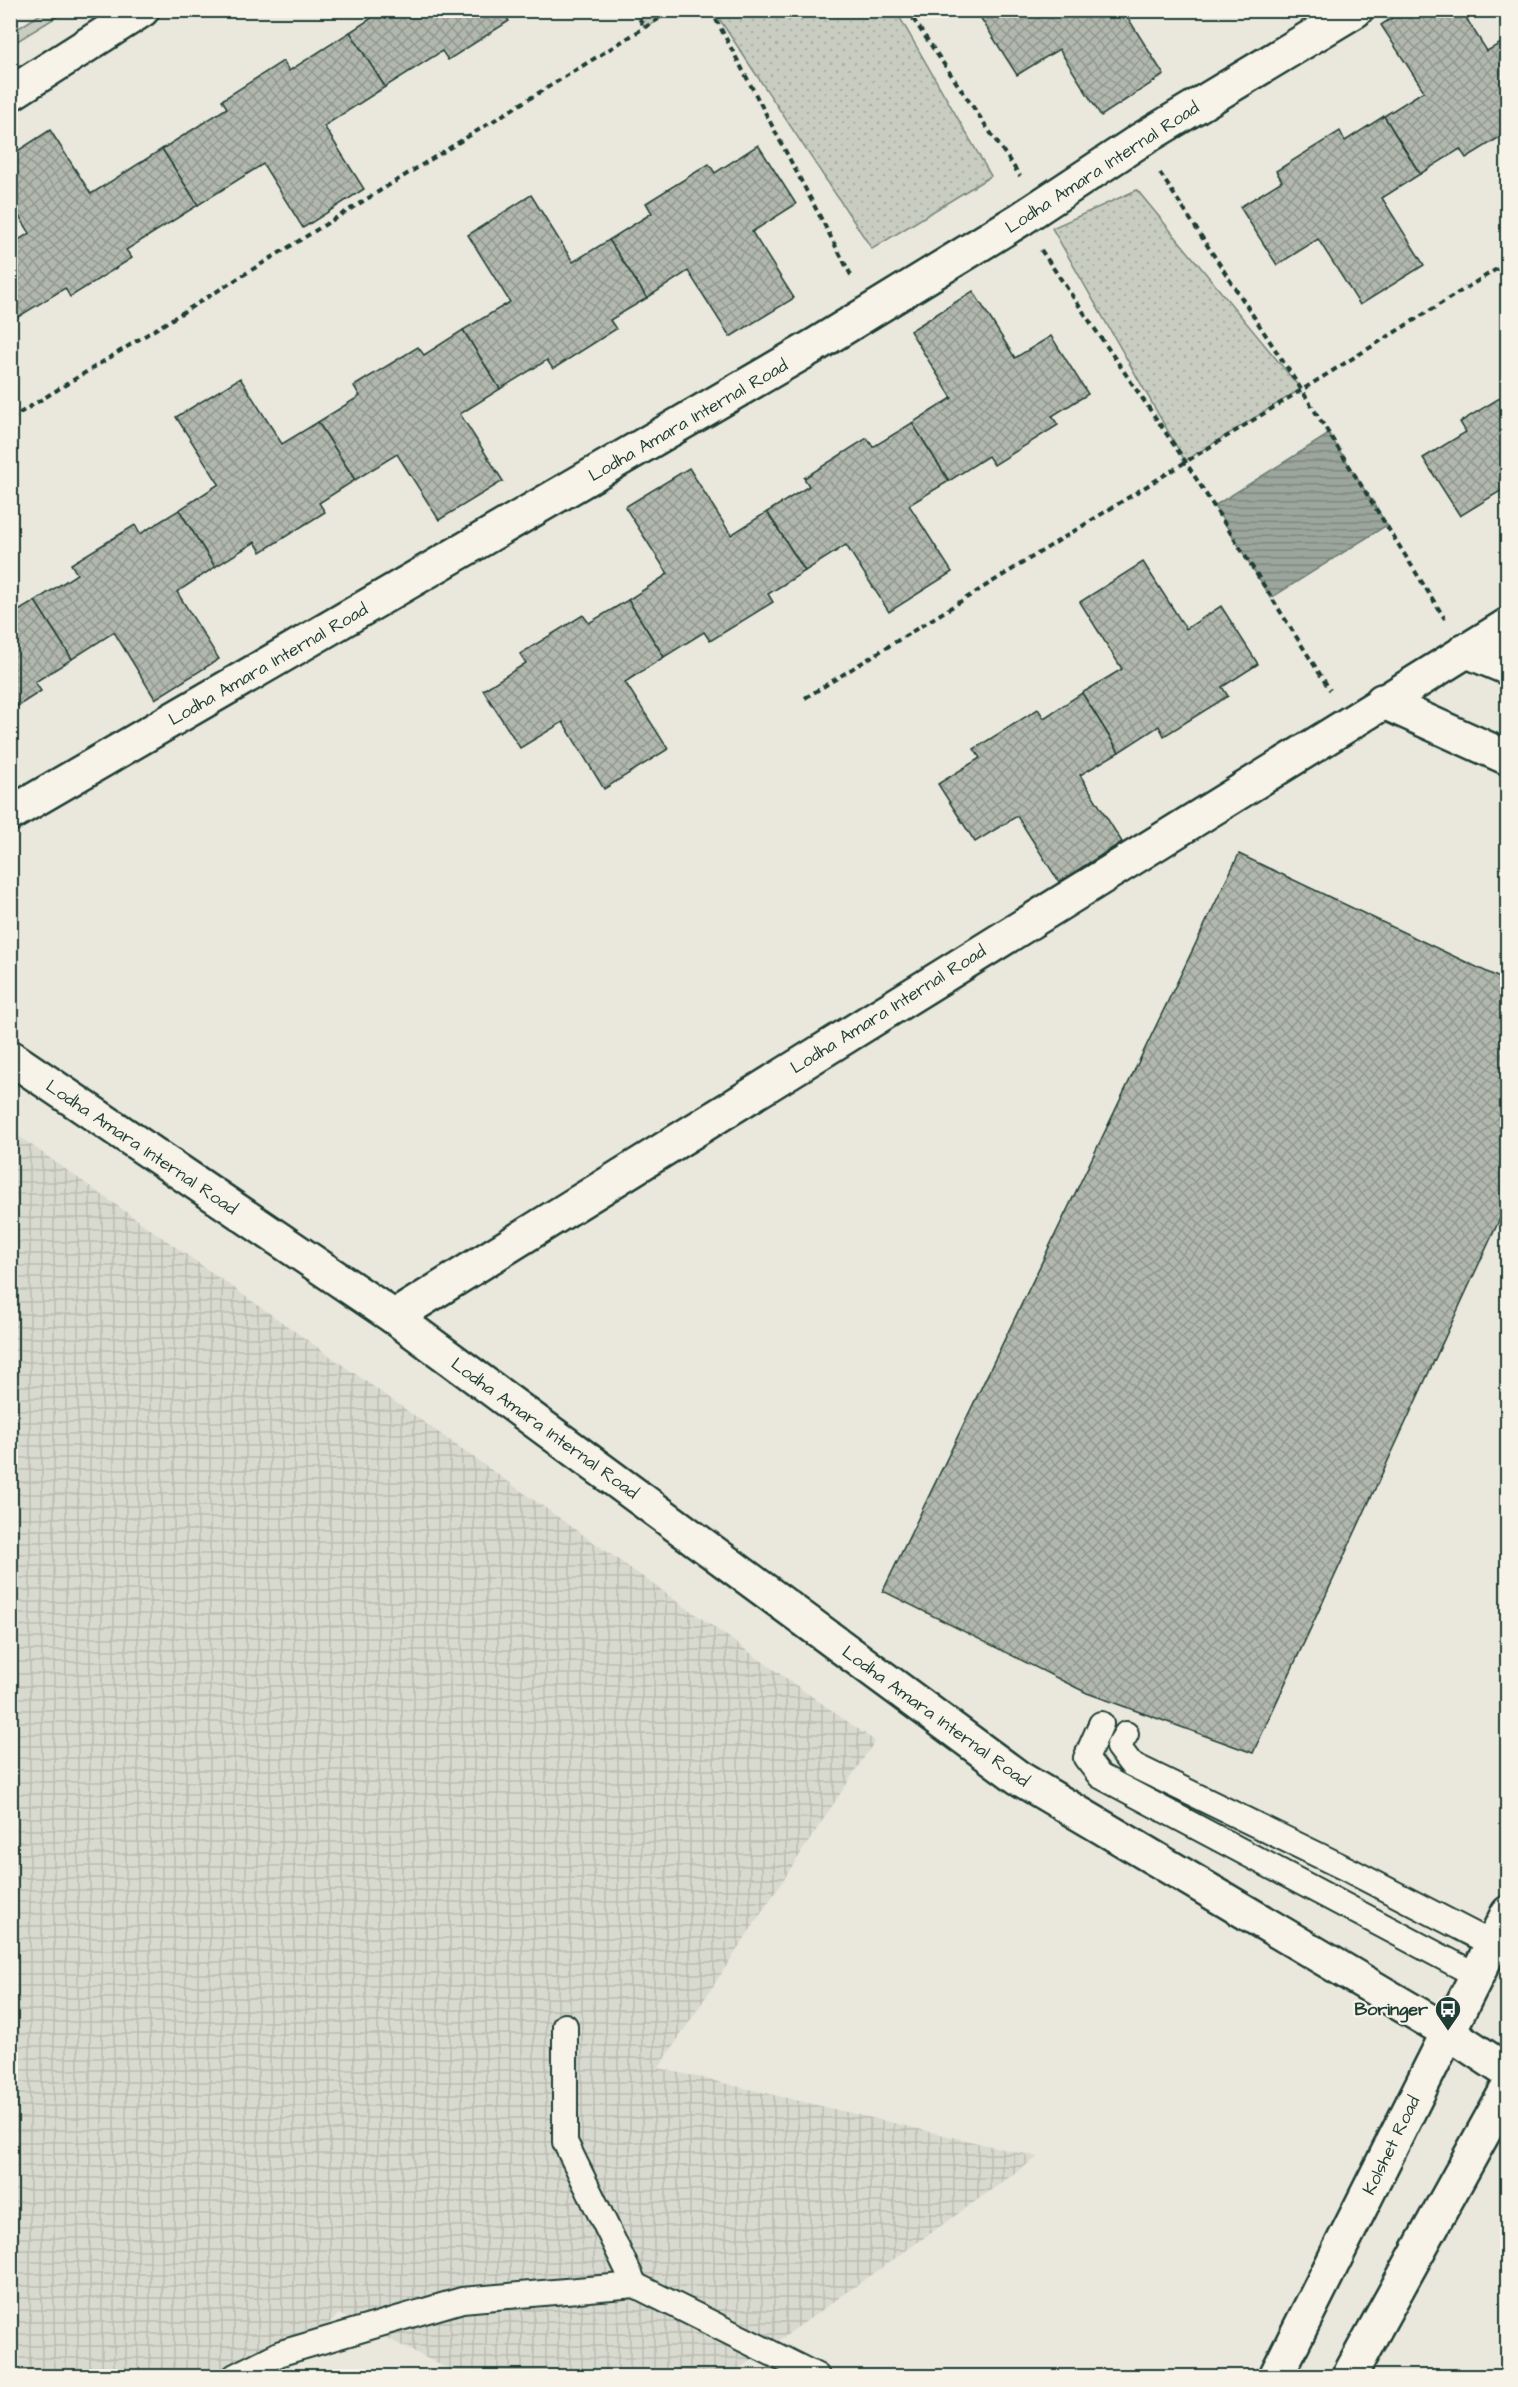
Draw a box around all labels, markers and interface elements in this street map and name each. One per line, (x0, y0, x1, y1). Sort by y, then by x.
street label: Lodha Amara Internal Road (1001, 95, 1204, 240)
street label: Lodha Amara Internal Road (584, 353, 792, 488)
street label: Lodha Amara Internal Road (164, 597, 372, 732)
street label: Lodha Amara Internal Road (786, 939, 991, 1080)
street label: Lodha Amara Internal Road (41, 1074, 243, 1221)
street label: Lodha Amara Internal Road (446, 1352, 644, 1505)
street label: Lodha Amara Internal Road (837, 1640, 1035, 1793)
bus stop icon: Boringer (1433, 1994, 1463, 2032)
place label: Boringer (1354, 1997, 1428, 2023)
street label: Kolshet Road (1357, 2091, 1426, 2199)

